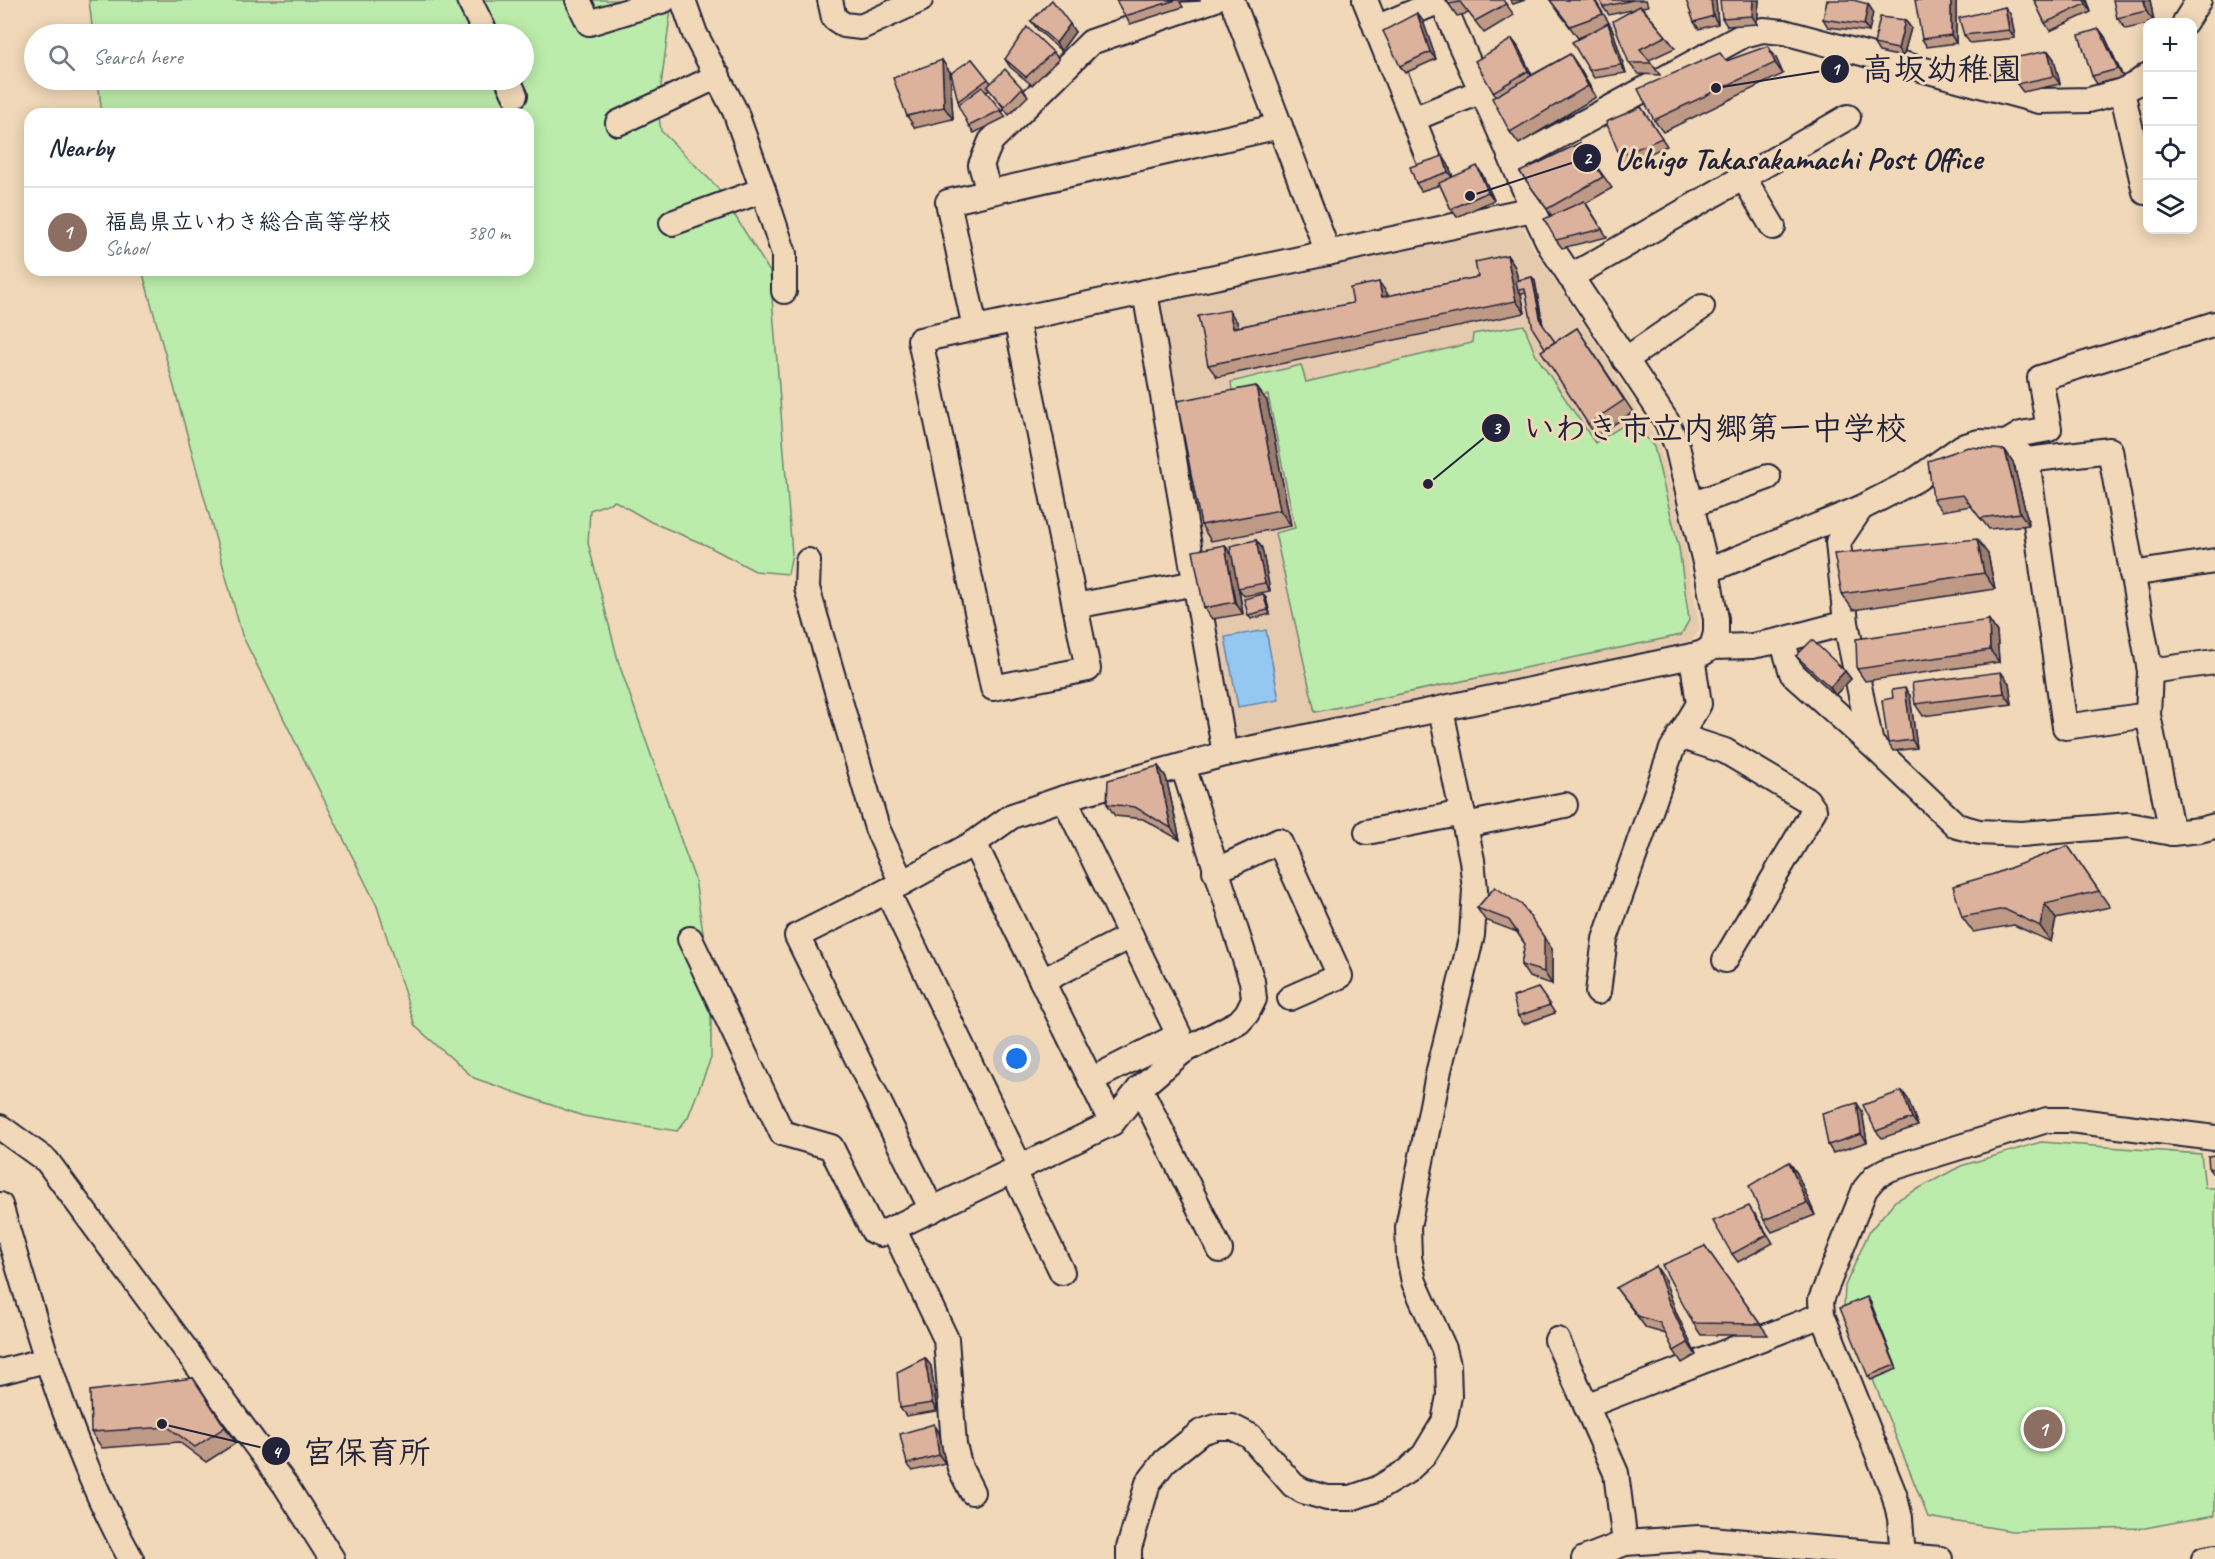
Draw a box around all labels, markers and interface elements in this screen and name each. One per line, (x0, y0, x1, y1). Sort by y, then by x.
map controls (2143, 18, 2197, 234)
button: + (2143, 18, 2197, 72)
search box (24, 24, 534, 90)
icon: search (45, 41, 78, 74)
text: Search here (93, 43, 183, 71)
callout: 高坂幼稚園 (1820, 44, 2034, 94)
text: 高坂幼稚園 (1862, 49, 2022, 90)
text: 1 (1831, 58, 1841, 80)
button: − (2143, 72, 2197, 126)
button: locate (2143, 126, 2197, 180)
text: Nearby (48, 131, 113, 164)
callout: Uchigo Takasakamachi Post Office (1572, 133, 1993, 183)
text: Uchigo Takasakamachi Post Office (1614, 138, 1985, 179)
text: 2 (1583, 147, 1593, 169)
button: layers (2143, 180, 2197, 234)
text: 福島県立いわき総合高等学校 (105, 208, 391, 236)
text: 1 (63, 220, 72, 245)
text: 380 m (467, 220, 510, 245)
text: School (105, 236, 148, 261)
callout: いわき市立内郷第一中学校 (1481, 403, 1919, 453)
text: いわき市立内郷第一中学校 (1523, 408, 1907, 449)
text: 3 (1492, 417, 1502, 439)
your location (1002, 1044, 1031, 1073)
pin: 1 (2024, 1406, 2062, 1452)
callout: 宮保育所 (261, 1426, 443, 1476)
text: 宮保育所 (303, 1432, 431, 1473)
text: 4 (272, 1441, 282, 1463)

